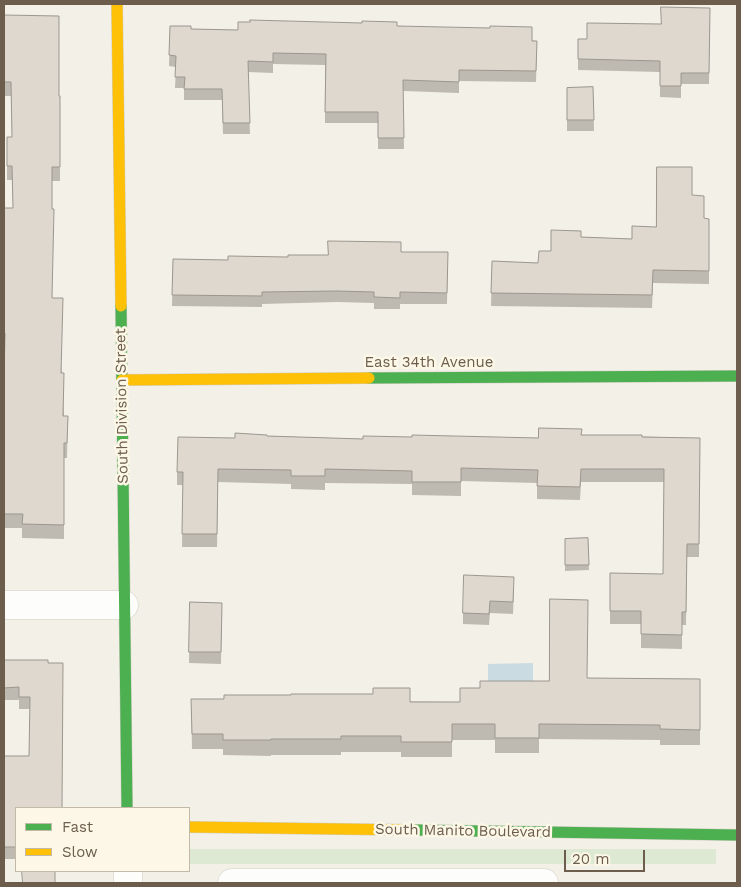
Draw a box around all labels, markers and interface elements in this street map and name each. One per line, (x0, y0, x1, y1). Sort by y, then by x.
street label: South Division Street (112, 328, 132, 484)
street label: East 34th Avenue (364, 354, 494, 372)
legend (15, 807, 190, 872)
text: Fast (62, 818, 93, 836)
street label: South Manito Boulevard (375, 820, 551, 842)
scale bar (566, 840, 647, 872)
text: Slow (62, 843, 98, 861)
text: 20 m (572, 850, 610, 868)

